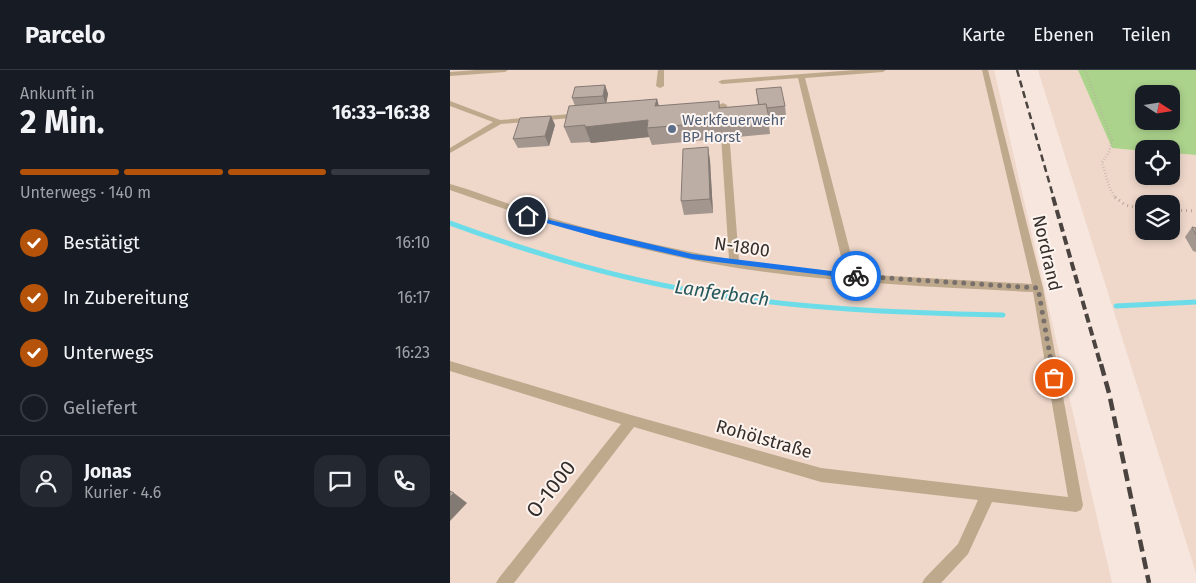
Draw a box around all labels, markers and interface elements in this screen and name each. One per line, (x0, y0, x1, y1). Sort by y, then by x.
text: Parcelo (25, 21, 106, 49)
text: Karte (962, 24, 1005, 46)
text: Ebenen (1033, 24, 1094, 46)
text: Teilen (1122, 24, 1171, 46)
text: Ankunft in (20, 84, 95, 103)
north arrow (1135, 85, 1180, 130)
map controls (1135, 85, 1180, 240)
text: 16:33–16:38 (332, 101, 430, 124)
text: 2 Min. (20, 103, 104, 141)
place label: Werkfeuerwehr BP Horst (682, 111, 785, 146)
marker: Werkfeuerwehr BP Horst (666, 123, 678, 135)
button: locate (1135, 140, 1180, 185)
text: Unterwegs · 140 m (20, 183, 151, 202)
pin (506, 195, 548, 237)
button: layers (1135, 195, 1180, 240)
icon: home (513, 202, 541, 230)
street label: Nordrand (1028, 213, 1066, 293)
icon: check (20, 229, 48, 257)
text: Bestätigt (63, 231, 140, 254)
street label: N-1800 (713, 232, 771, 262)
text: 16:10 (395, 233, 430, 252)
courier (831, 251, 881, 301)
icon: bike (842, 262, 870, 290)
water label: Lanferbach (673, 275, 771, 311)
icon: check (20, 284, 48, 312)
text: In Zubereitung (63, 286, 188, 309)
text: 16:17 (397, 288, 430, 307)
icon: check (20, 339, 48, 367)
text: Unterwegs (63, 341, 154, 364)
text: 16:23 (395, 343, 430, 362)
pin (1033, 357, 1075, 399)
icon: bag (1040, 364, 1068, 392)
text: Geliefert (63, 396, 137, 419)
street label: Rohölstraße (713, 415, 815, 463)
button: person (20, 455, 72, 507)
button: chat (314, 455, 366, 507)
button: phone (378, 455, 430, 507)
street label: O-1000 (521, 455, 581, 523)
text: Jonas (84, 460, 131, 483)
text: Kurier · 4.6 (84, 483, 161, 502)

